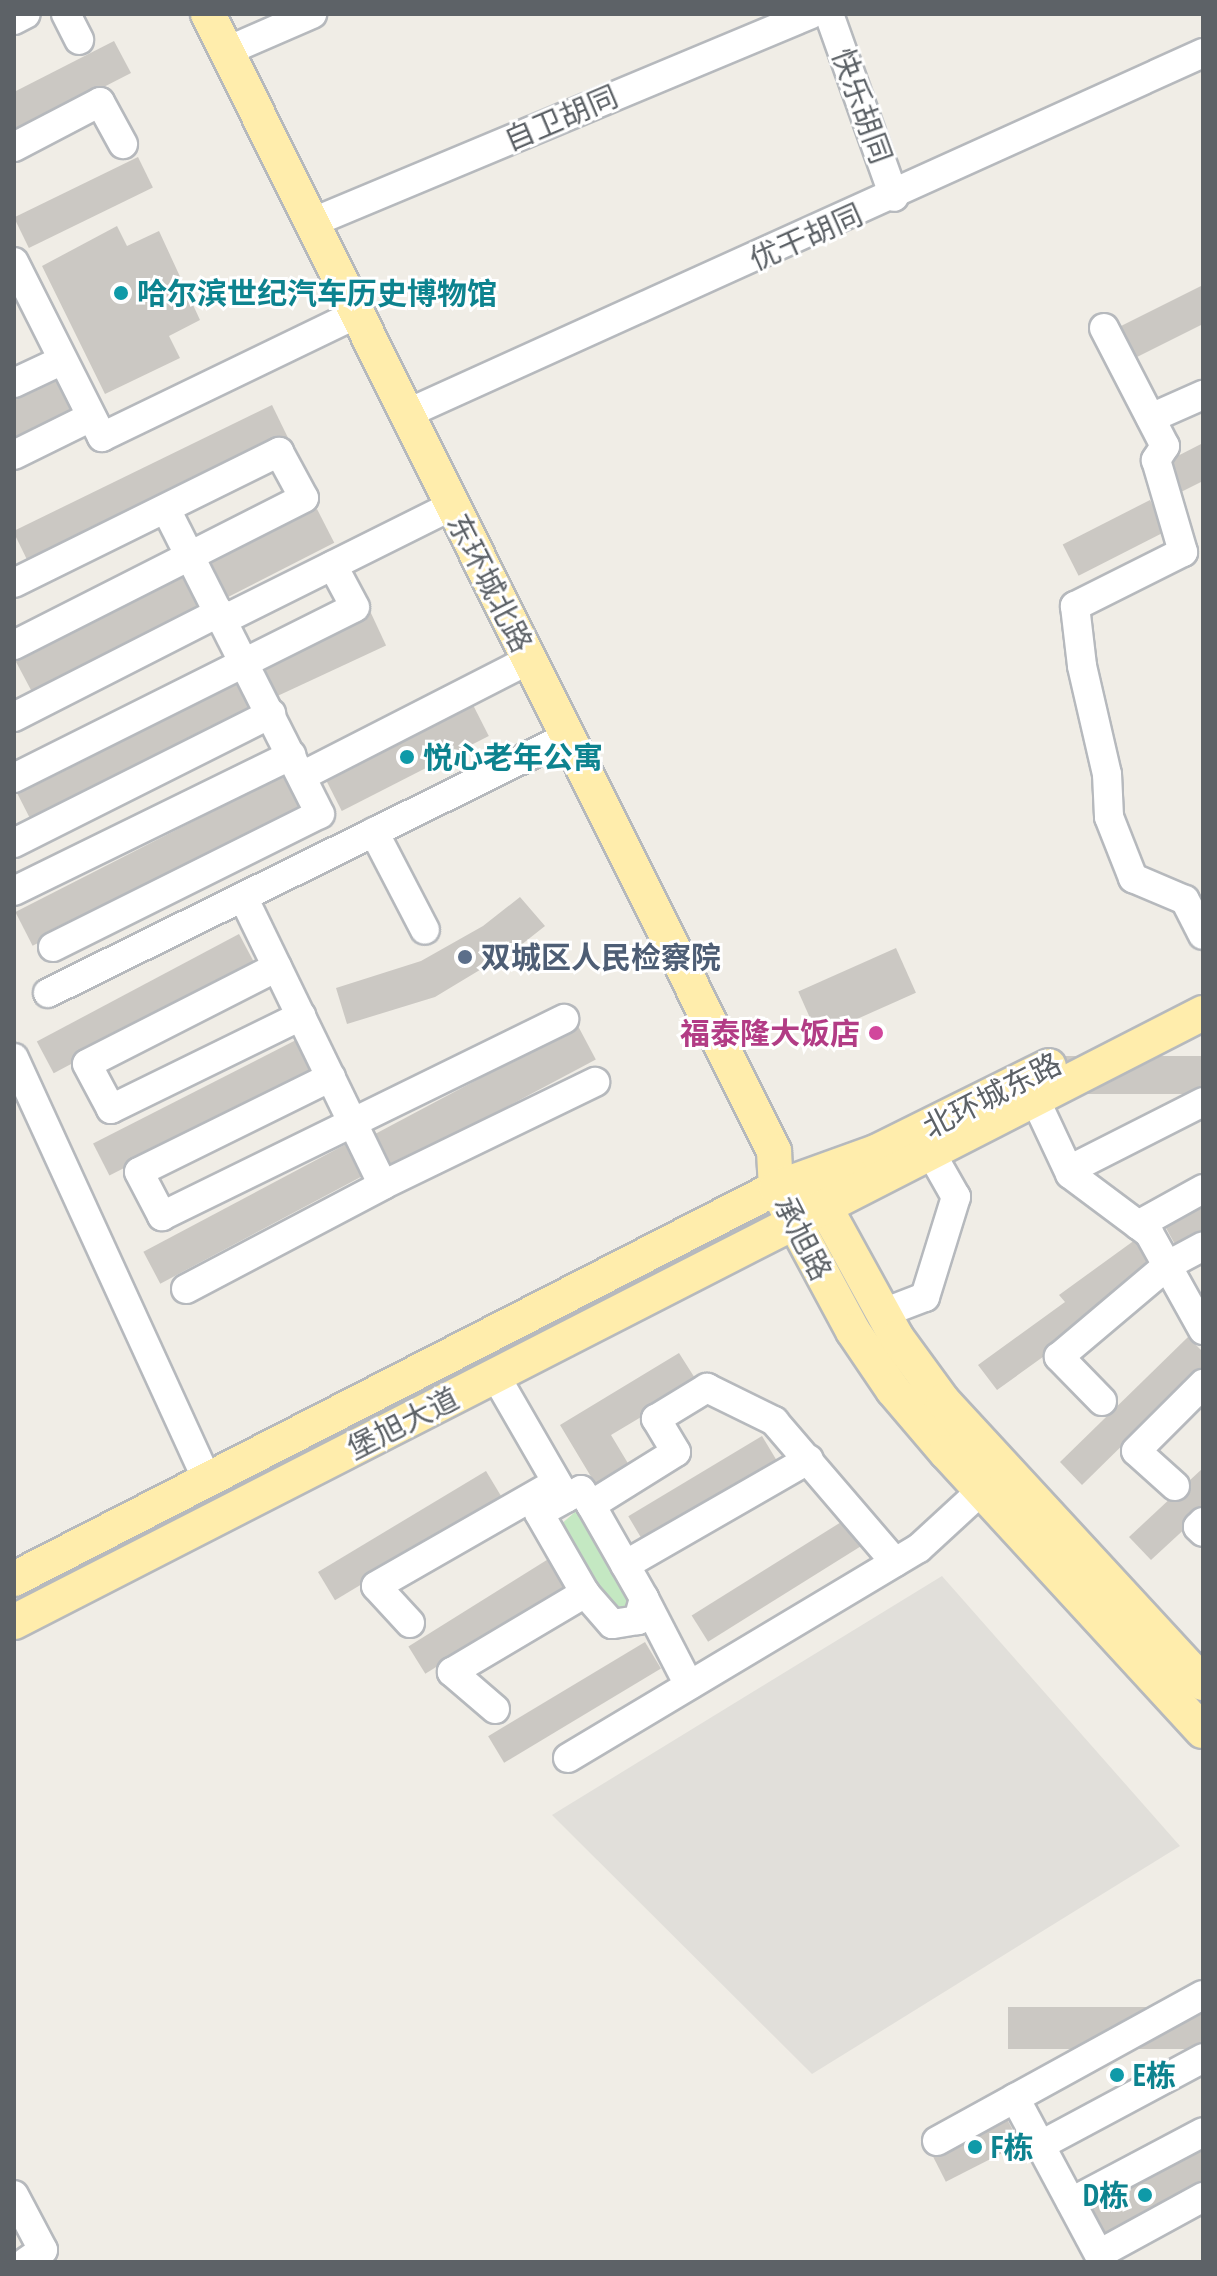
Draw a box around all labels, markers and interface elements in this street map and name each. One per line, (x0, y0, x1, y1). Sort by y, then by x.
street label: 快乐胡同 (825, 43, 899, 169)
street label: 自卫胡同 (499, 78, 623, 158)
street label: 优干胡同 (744, 196, 868, 278)
place label: 哈尔滨世纪汽车历史博物馆 (137, 275, 497, 311)
marker: 哈尔滨世纪汽车历史博物馆 (112, 284, 130, 302)
street label: 东环城北路 (440, 508, 540, 658)
place label: 悦心老年公寓 (423, 739, 603, 775)
marker: 悦心老年公寓 (398, 748, 416, 766)
place label: 双城区人民检察院 (481, 939, 721, 975)
marker: 双城区人民检察院 (456, 948, 474, 966)
place label: 福泰隆大饭店 (680, 1015, 860, 1051)
marker: 福泰隆大饭店 (867, 1024, 885, 1042)
street label: 北环城东路 (917, 1045, 1067, 1145)
street label: 承旭路 (767, 1190, 839, 1286)
street label: 堡旭大道 (341, 1380, 465, 1466)
place label: E栋 (1133, 2057, 1176, 2093)
marker: E栋 (1108, 2066, 1126, 2084)
place label: F栋 (991, 2129, 1034, 2165)
marker: F栋 (966, 2138, 984, 2156)
place label: D栋 (1083, 2177, 1129, 2213)
marker: D栋 (1136, 2186, 1154, 2204)

